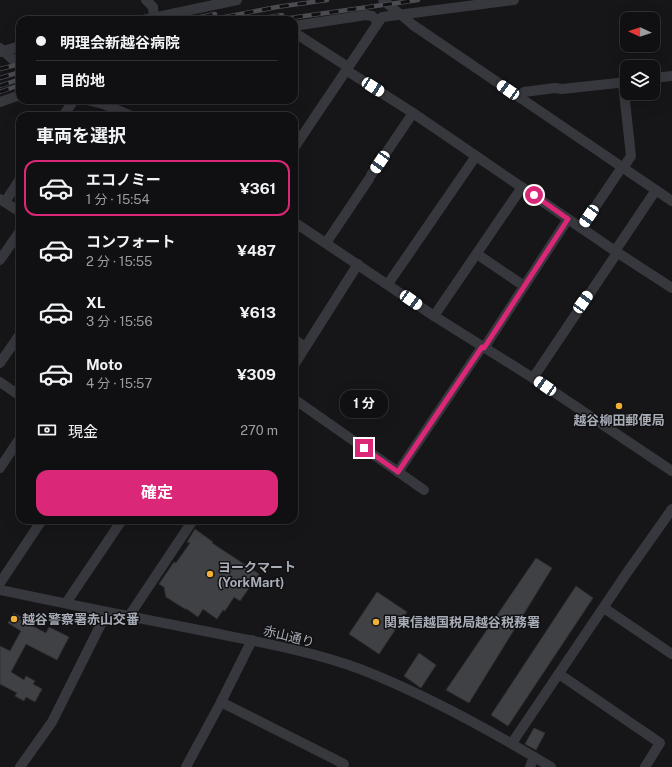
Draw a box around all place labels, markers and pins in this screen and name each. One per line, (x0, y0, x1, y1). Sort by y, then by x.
marker: 越谷柳田郵便局 (614, 401, 624, 411)
place label: 越谷柳田郵便局 (573, 413, 665, 428)
place label: ヨークマート (YorkMart) (218, 560, 296, 590)
marker: ヨークマート (YorkMart) (205, 569, 215, 579)
place label: 越谷警察署赤山交番 (22, 612, 139, 627)
marker: 越谷警察署赤山交番 (9, 614, 19, 624)
place label: 関東信越国税局越谷税務署 (384, 615, 540, 630)
marker: 関東信越国税局越谷税務署 (371, 617, 381, 627)

